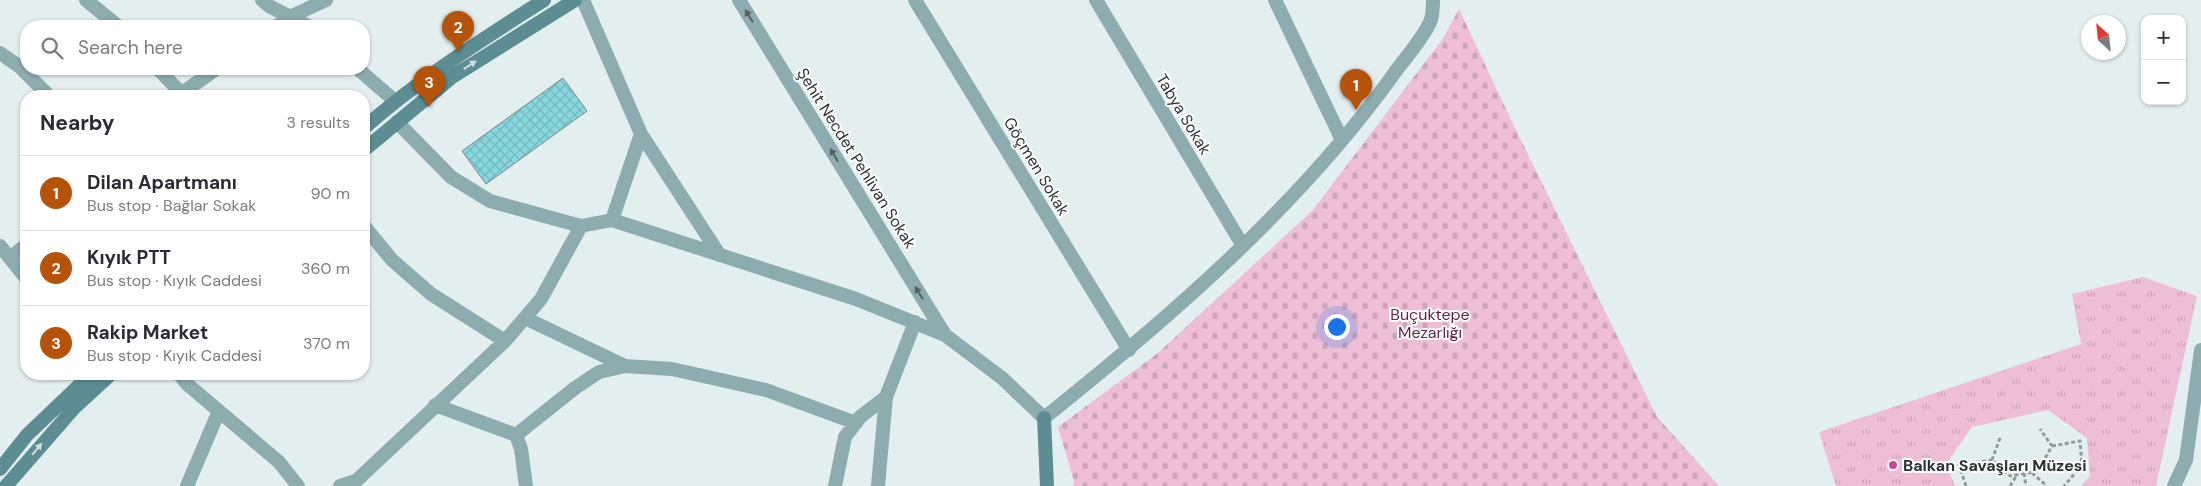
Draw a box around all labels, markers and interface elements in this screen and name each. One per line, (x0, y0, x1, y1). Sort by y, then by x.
one-way arrow (745, 9, 754, 23)
pin: 2 (442, 11, 474, 52)
north arrow (2081, 15, 2126, 60)
map controls (2141, 15, 2186, 105)
button: + (2141, 15, 2186, 60)
search box (20, 20, 370, 75)
icon: search (38, 34, 66, 62)
text: Search here (78, 35, 183, 60)
button: − (2141, 60, 2186, 105)
one-way arrow (463, 61, 477, 70)
street label: Şehit Necdet Pehlivan Sokak (792, 64, 921, 252)
pin: 3 (413, 66, 445, 107)
pin: 1 (1340, 69, 1372, 110)
street label: Tabya Sokak (1151, 70, 1216, 159)
text: Nearby (40, 109, 114, 137)
text: 3 results (287, 112, 350, 133)
street label: Göçmen Sokak (999, 113, 1074, 219)
one-way arrow (830, 148, 839, 161)
text: Dilan Apartmanı (87, 170, 237, 195)
text: 1 (53, 183, 59, 204)
text: 90 m (310, 183, 350, 204)
text: Bus stop · Bağlar Sokak (87, 195, 256, 216)
text: Kıyık PTT (87, 245, 171, 270)
text: 2 (51, 258, 61, 279)
text: 360 m (301, 258, 350, 279)
text: Bus stop · Kıyık Caddesi (87, 270, 262, 291)
one-way arrow (914, 287, 924, 300)
park label: Buçuktepe Mezarlığı (1390, 304, 1470, 343)
your location (1324, 314, 1350, 340)
text: Rakip Market (87, 320, 208, 345)
text: 3 (51, 333, 61, 354)
text: 370 m (303, 333, 350, 354)
text: Bus stop · Kıyık Caddesi (87, 345, 262, 366)
one-way arrow (32, 442, 43, 455)
place label: Balkan Savaşları Müzesi (1903, 455, 2087, 476)
marker: Balkan Savaşları Müzesi (1887, 459, 1899, 471)

